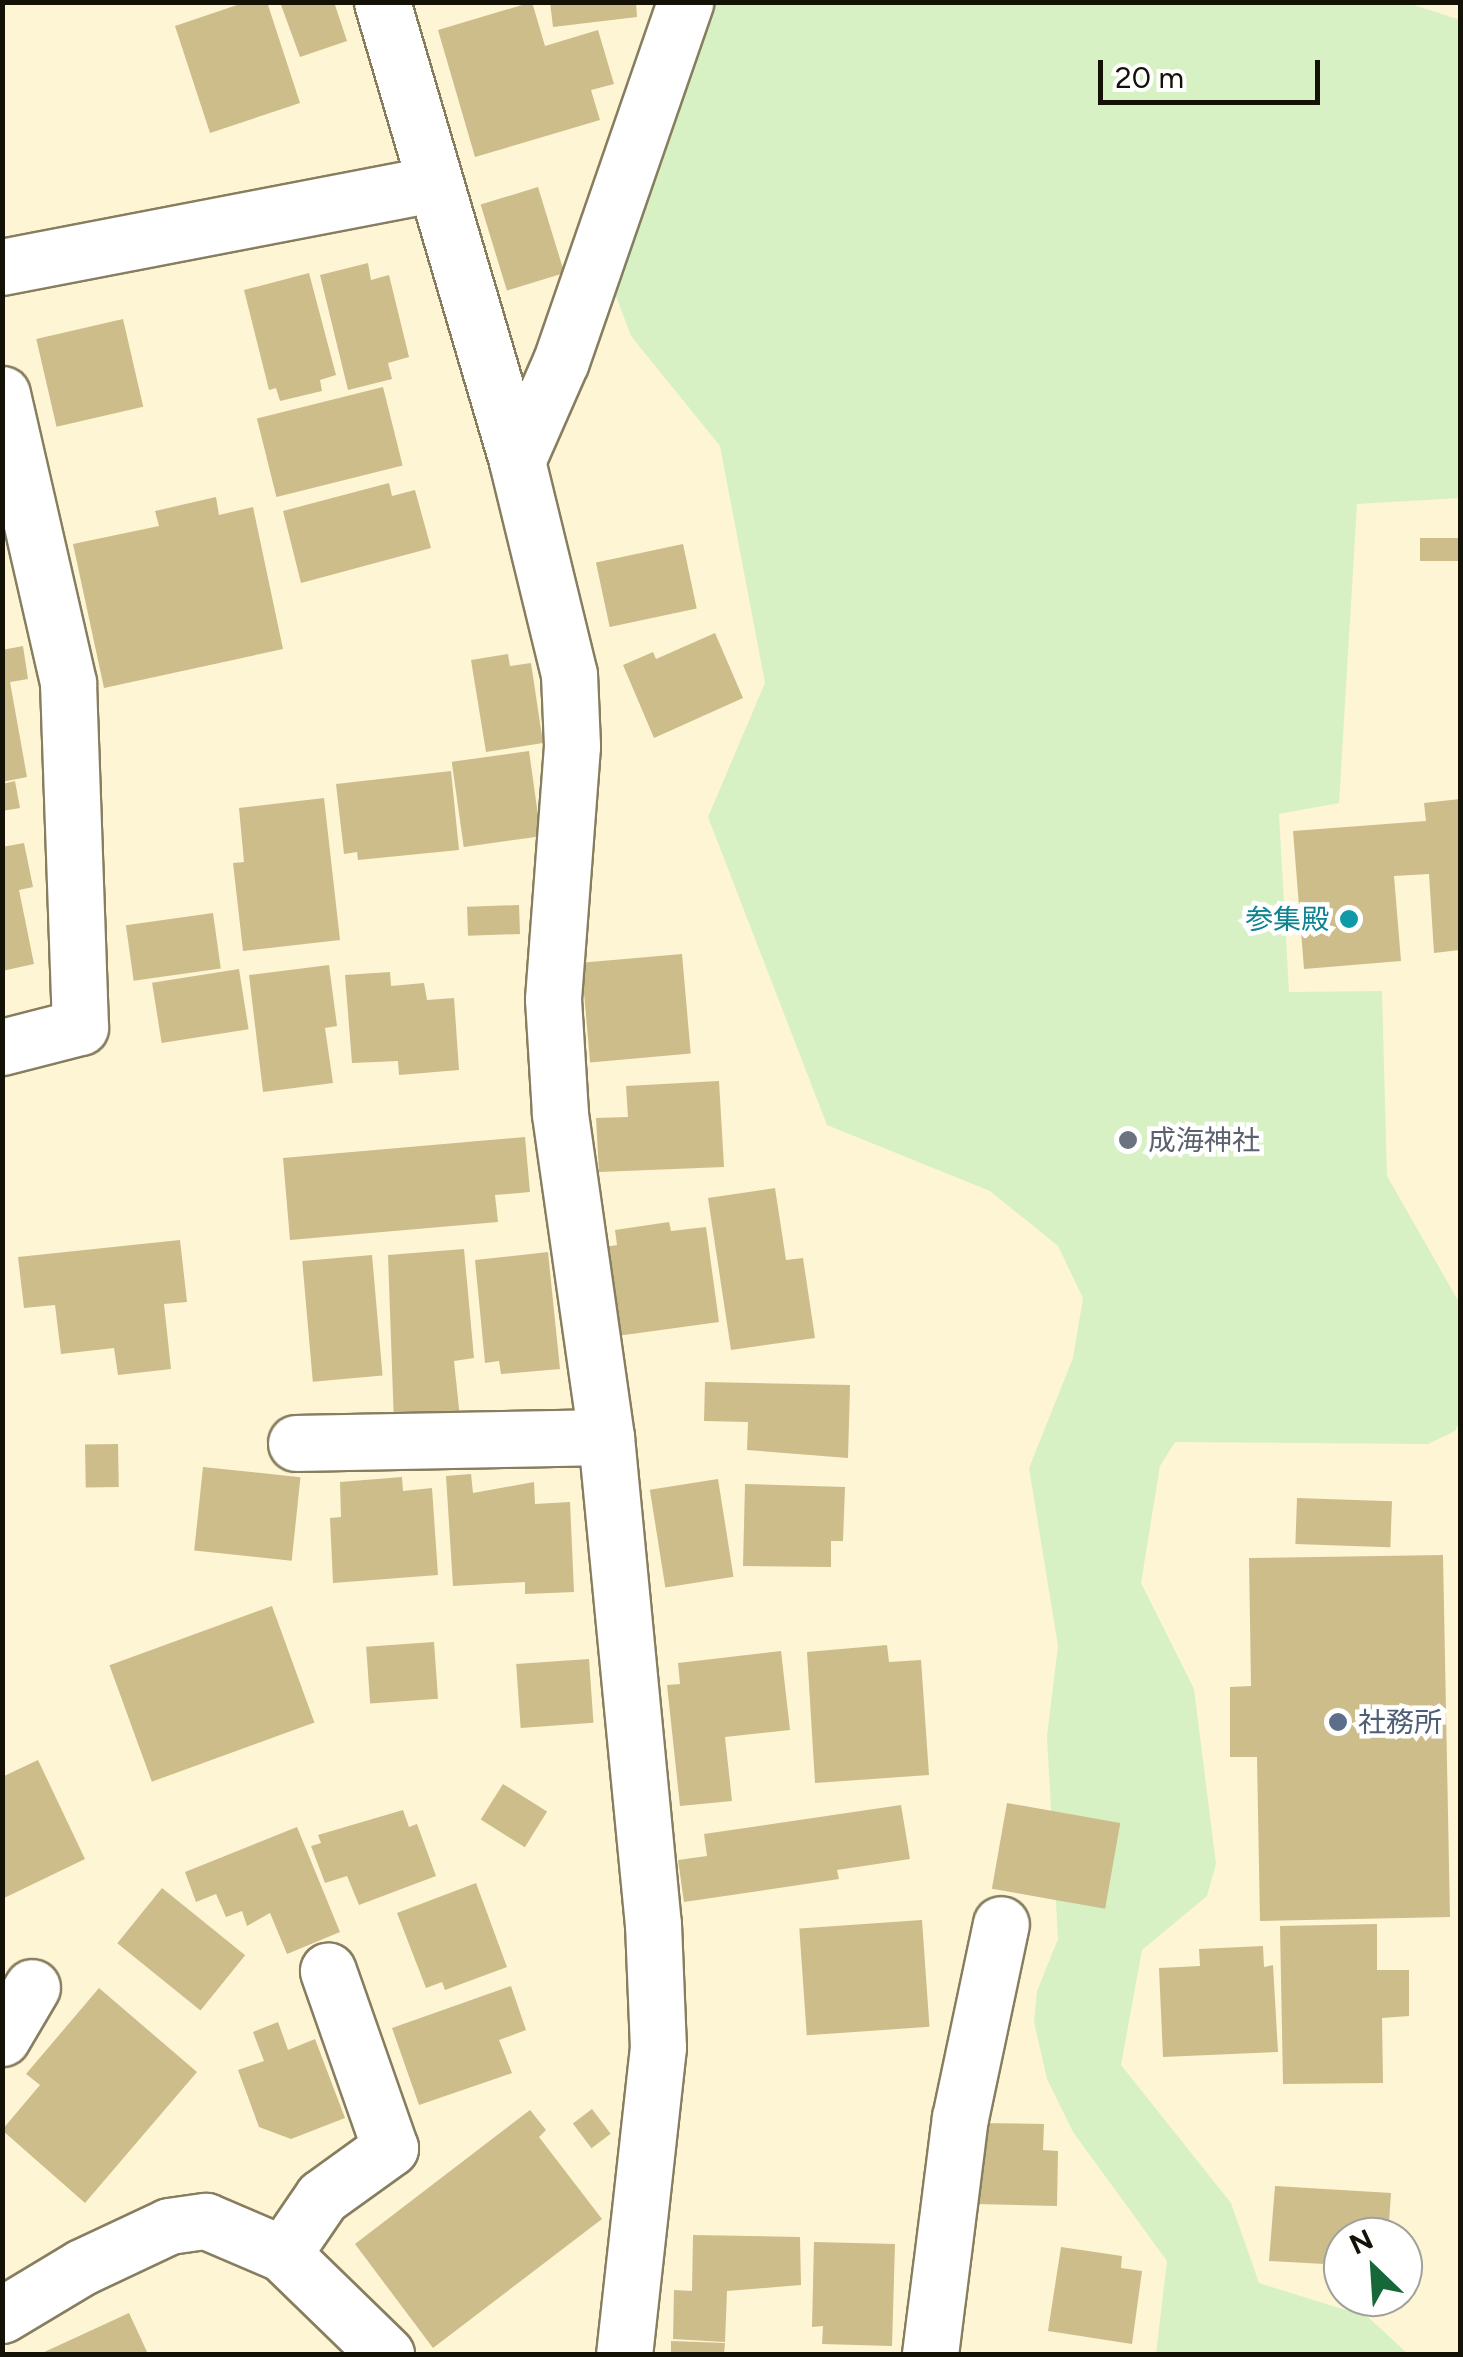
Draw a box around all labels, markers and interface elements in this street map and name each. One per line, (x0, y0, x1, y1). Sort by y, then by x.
scale bar (1103, 40, 1326, 102)
text: 20 m (1115, 59, 1184, 96)
place label: 参集殿 (1245, 902, 1329, 936)
marker: 参集殿 (1338, 908, 1360, 930)
place label: 成海神社 (1148, 1123, 1260, 1157)
marker: 成海神社 (1117, 1129, 1139, 1151)
place label: 社務所 (1358, 1705, 1442, 1739)
marker: 社務所 (1327, 1711, 1349, 1733)
north arrow (1323, 2217, 1423, 2317)
text: N (1344, 2222, 1378, 2262)

